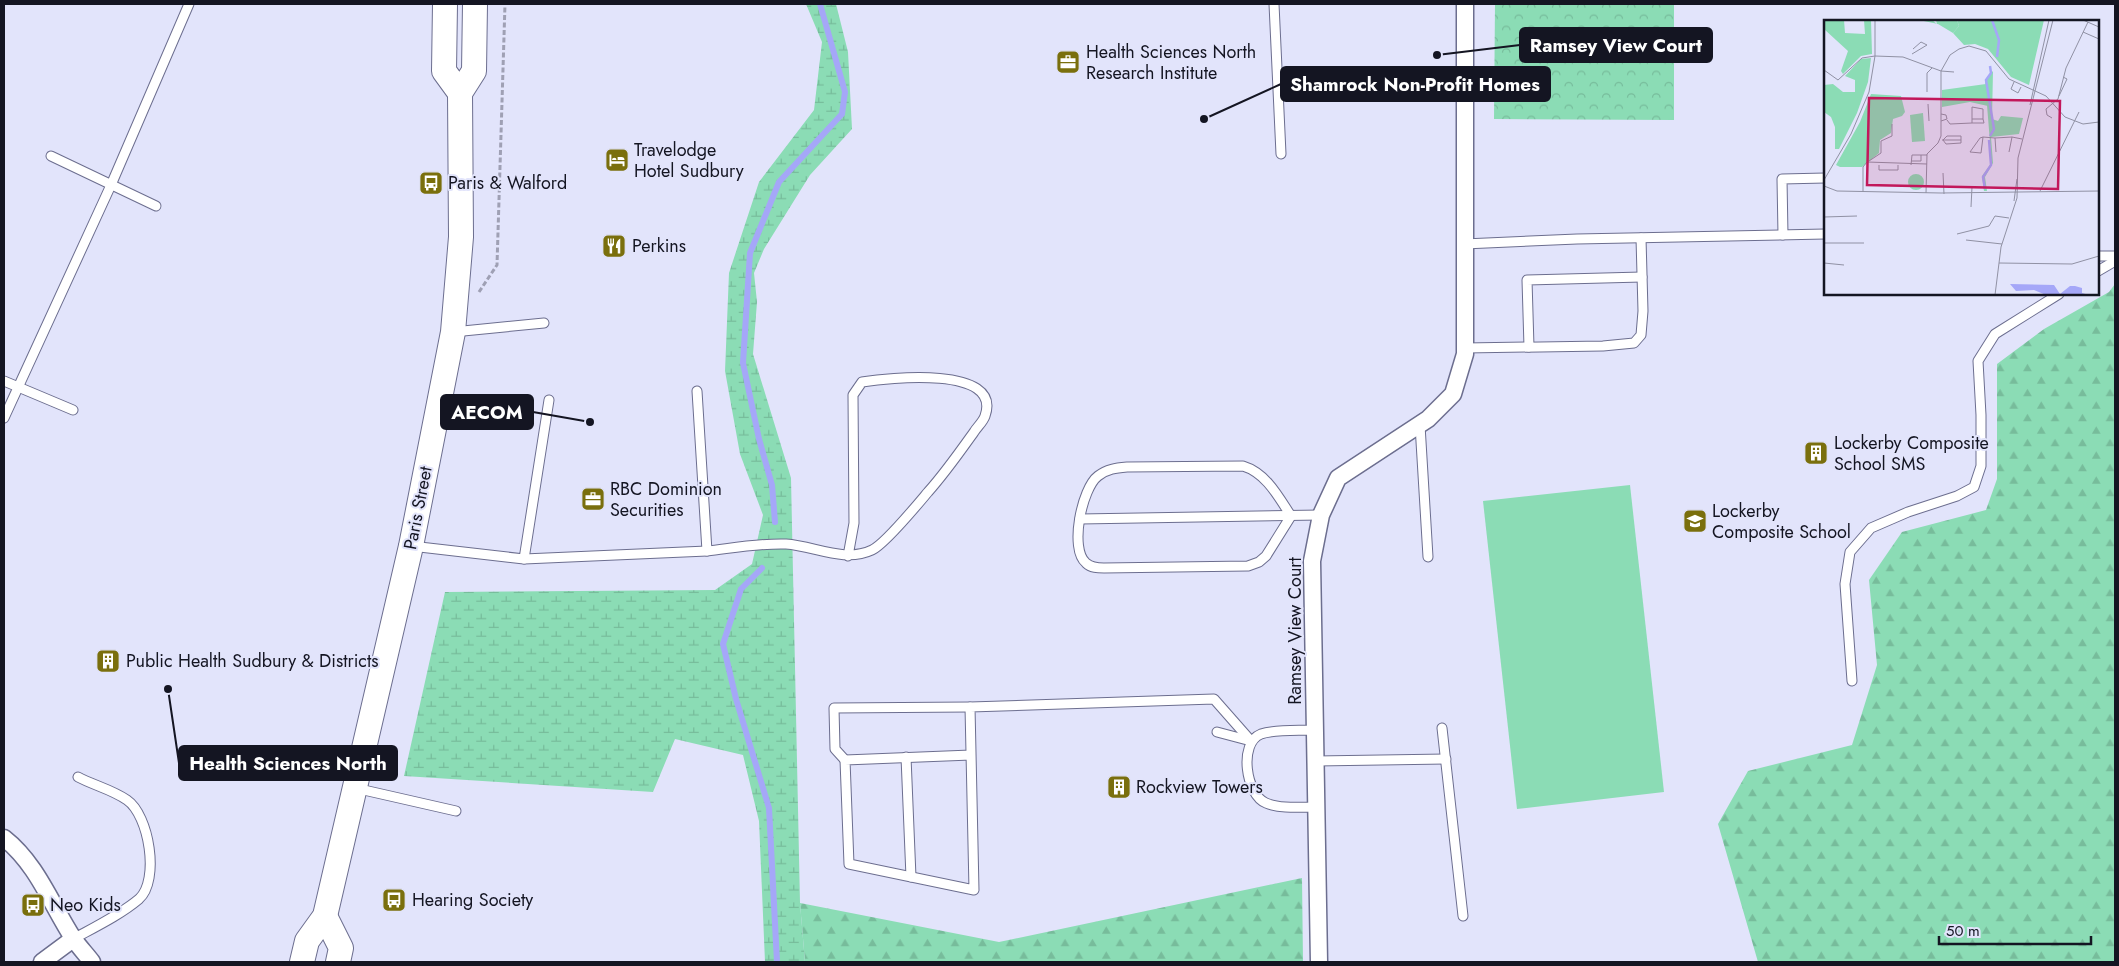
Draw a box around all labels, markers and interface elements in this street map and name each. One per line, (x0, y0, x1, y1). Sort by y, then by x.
inset map (1824, 20, 2099, 295)
callout: Ramsey View Court (1520, 28, 1712, 62)
text: Ramsey View Court (1530, 32, 1702, 59)
place label: Health Sciences North Research Institute (1086, 39, 1256, 86)
office icon: Health Sciences North Research Institute (1055, 49, 1081, 75)
callout: Shamrock Non-Profit Homes (1281, 67, 1550, 101)
text: Shamrock Non-Profit Homes (1290, 71, 1540, 98)
place label: Travelodge Hotel Sudbury (634, 137, 744, 184)
hotel icon: Travelodge Hotel Sudbury (604, 147, 630, 173)
bus stop icon: Paris & Walford (418, 170, 444, 196)
place label: Paris & Walford (448, 170, 567, 196)
restaurant icon: Perkins (601, 233, 627, 259)
place label: Perkins (632, 233, 686, 259)
callout: AECOM (441, 395, 533, 429)
text: AECOM (450, 399, 523, 426)
place label: Lockerby Composite School SMS (1834, 430, 1989, 477)
building icon: Lockerby Composite School SMS (1803, 440, 1829, 466)
street label: Paris Street (397, 463, 439, 552)
place label: RBC Dominion Securities (610, 476, 722, 523)
office icon: RBC Dominion Securities (580, 486, 606, 512)
place label: Lockerby Composite School (1712, 498, 1851, 545)
school or university icon: Lockerby Composite School (1682, 508, 1708, 534)
street label: Ramsey View Court (1282, 556, 1308, 705)
building icon: Public Health Sudbury & Districts (95, 648, 121, 674)
place label: Public Health Sudbury & Districts (126, 648, 379, 674)
callout: Health Sciences North (179, 746, 397, 780)
text: Health Sciences North (189, 750, 387, 777)
building icon: Rockview Towers (1106, 774, 1132, 800)
place label: Rockview Towers (1136, 774, 1263, 800)
bus stop icon: Hearing Society (381, 887, 407, 913)
place label: Hearing Society (412, 887, 533, 913)
bus stop icon: Neo Kids (20, 892, 46, 918)
place label: Neo Kids (50, 892, 121, 918)
scale bar (1939, 914, 2092, 946)
text: 50 m (1946, 920, 1980, 942)

